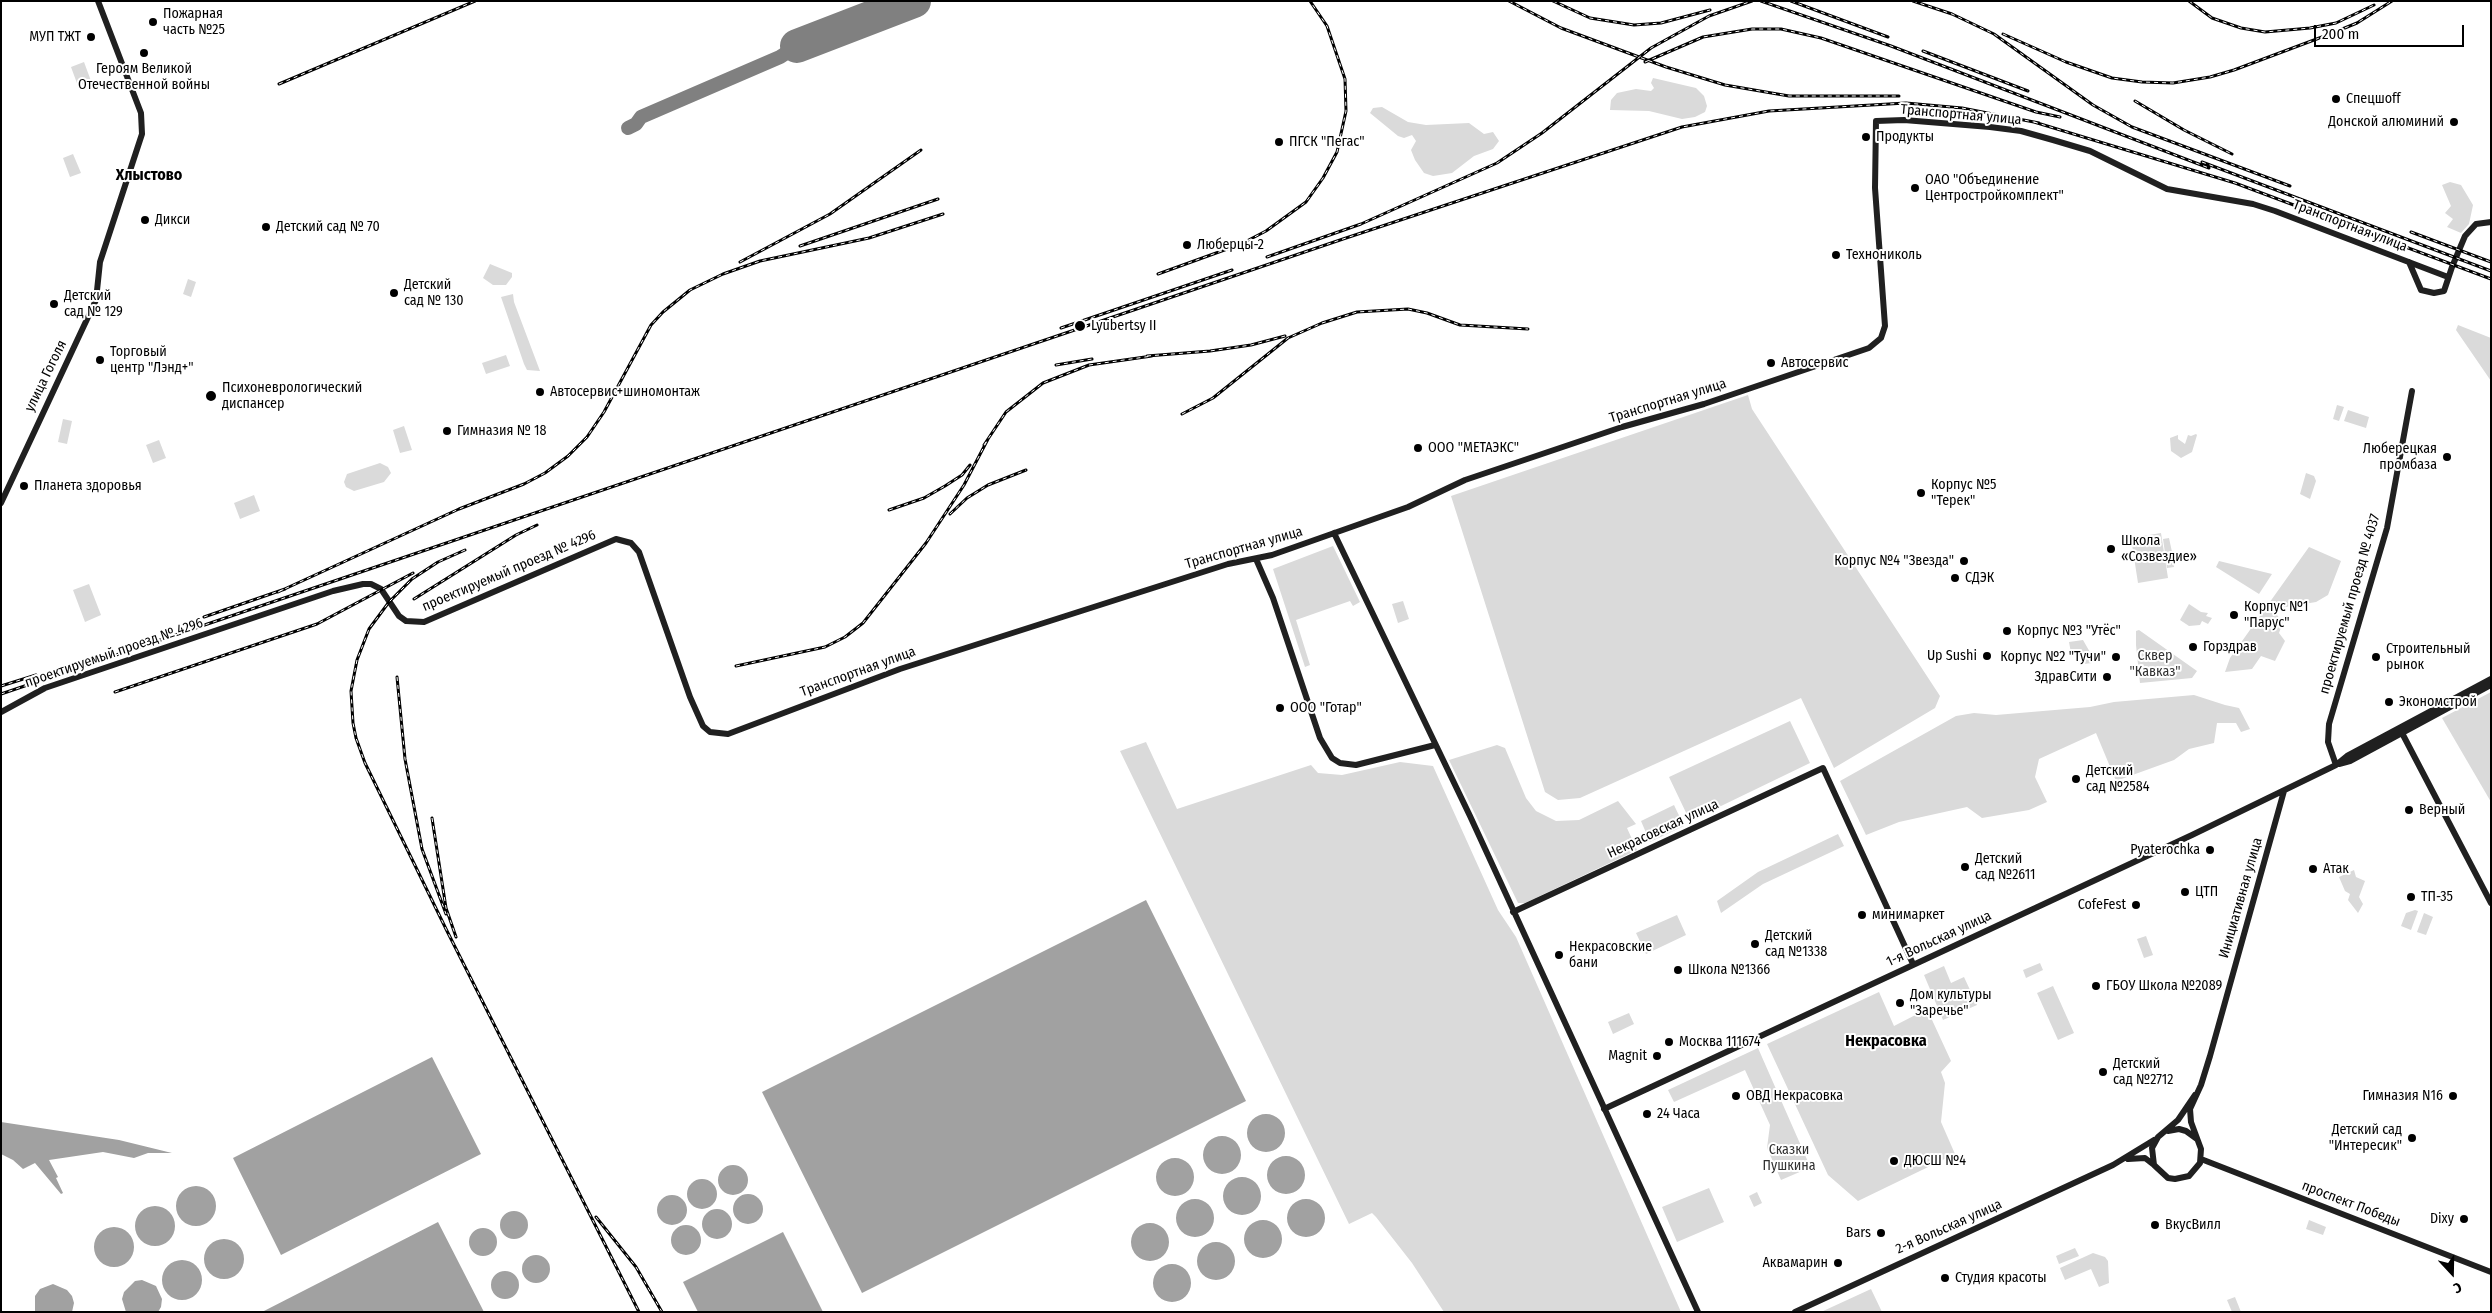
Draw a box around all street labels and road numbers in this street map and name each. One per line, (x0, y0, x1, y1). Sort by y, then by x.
street label: Транспортная улица (1900, 101, 2022, 129)
street label: Транспортная улица (2290, 196, 2410, 256)
street label: улица Гоголя (22, 338, 70, 414)
street label: Транспортная улица (1608, 375, 1728, 427)
street label: проектируемый проезд № 4037 (2316, 512, 2384, 696)
street label: Транспортная улица (1183, 523, 1305, 573)
street label: проектируемый проезд № 4296 (420, 527, 598, 615)
street label: проектируемый проезд № 4296 (23, 615, 205, 691)
street label: Транспортная улица (798, 643, 918, 701)
street label: Некрасовская улица (1605, 796, 1721, 862)
street label: Инициативная улица (2216, 836, 2266, 960)
street label: 1-я Вольская улица (1884, 907, 1994, 971)
street label: проспект Победы (2299, 1177, 2403, 1231)
street label: 2-я Вольская улица (1893, 1196, 2005, 1258)

